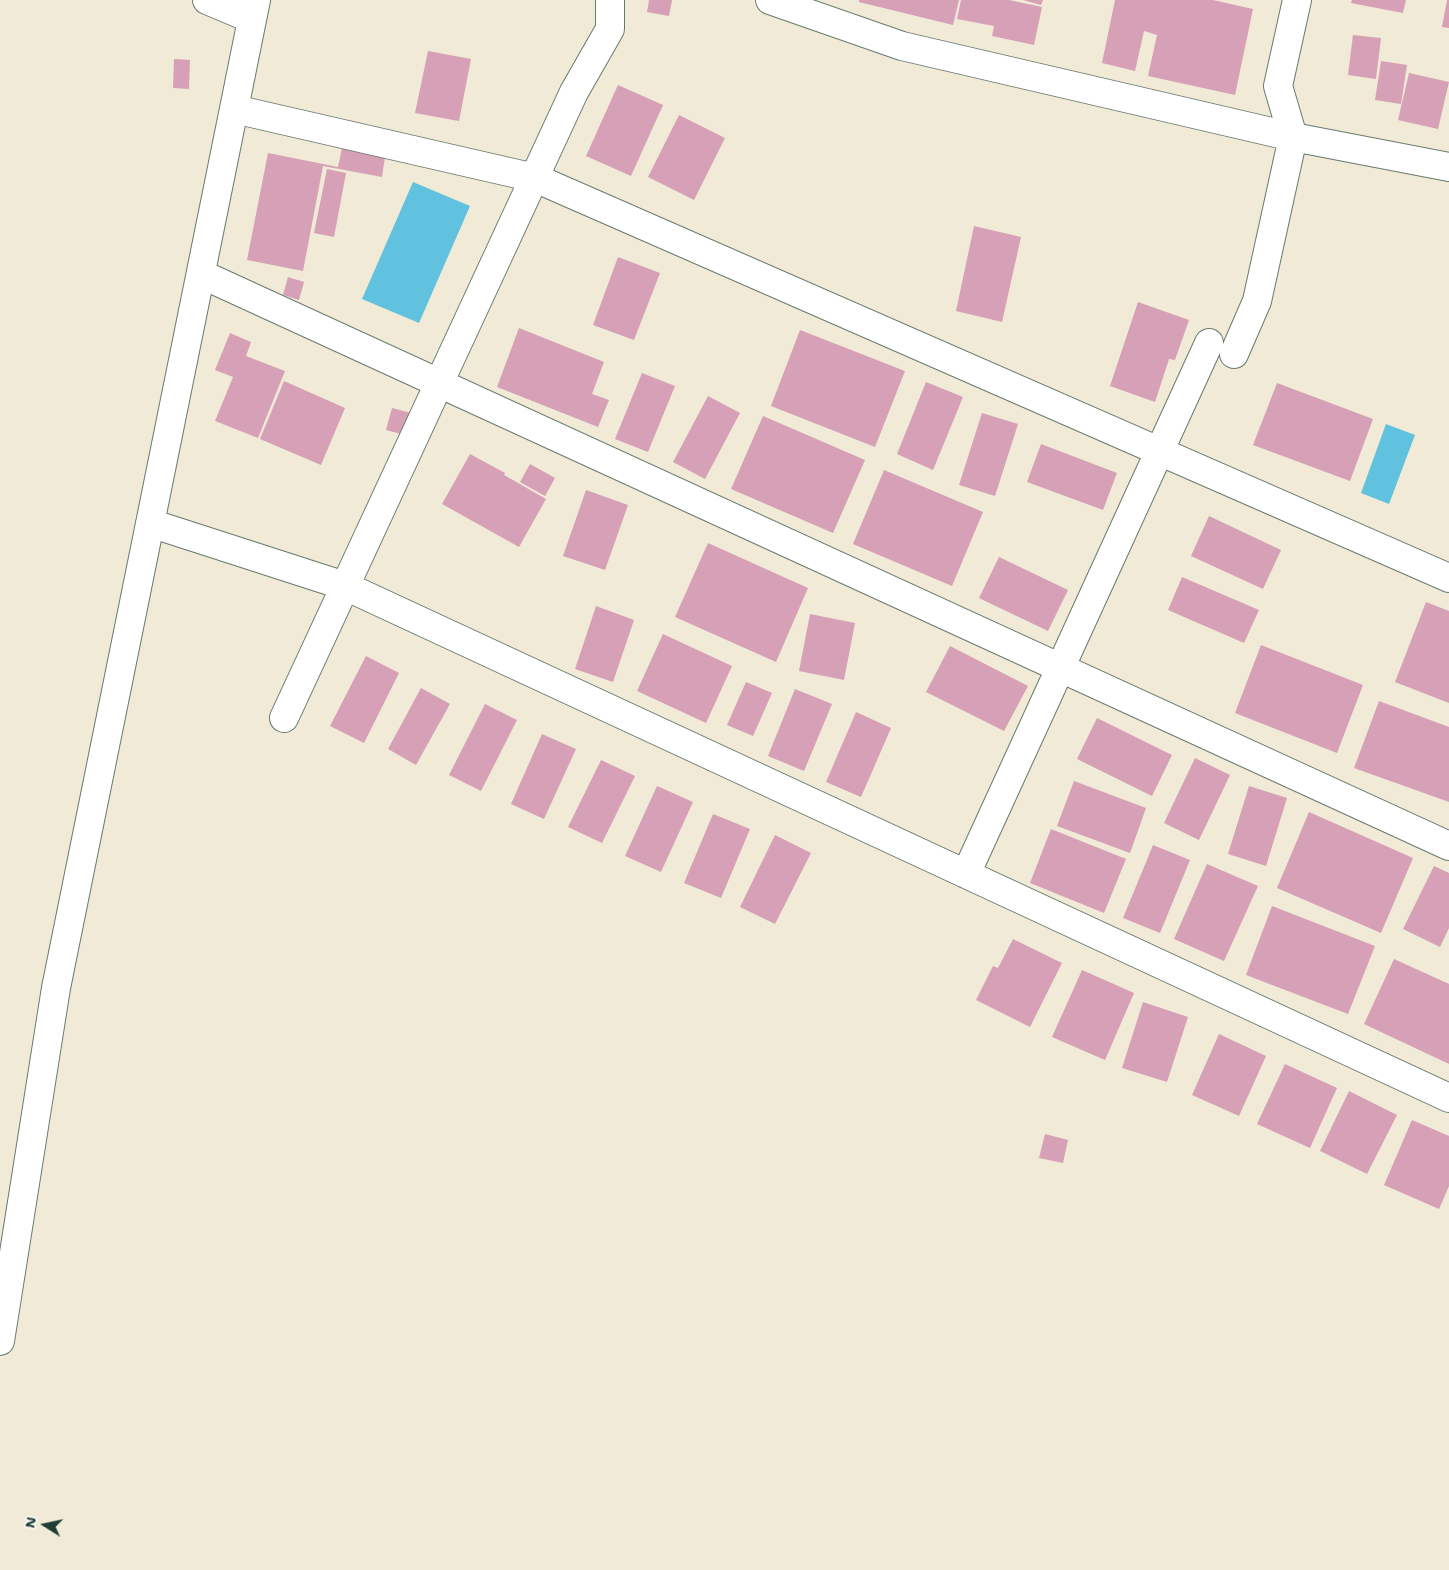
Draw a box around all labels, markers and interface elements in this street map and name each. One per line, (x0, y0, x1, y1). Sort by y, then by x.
north arrow (20, 1500, 70, 1550)
text: N (20, 1515, 40, 1529)

